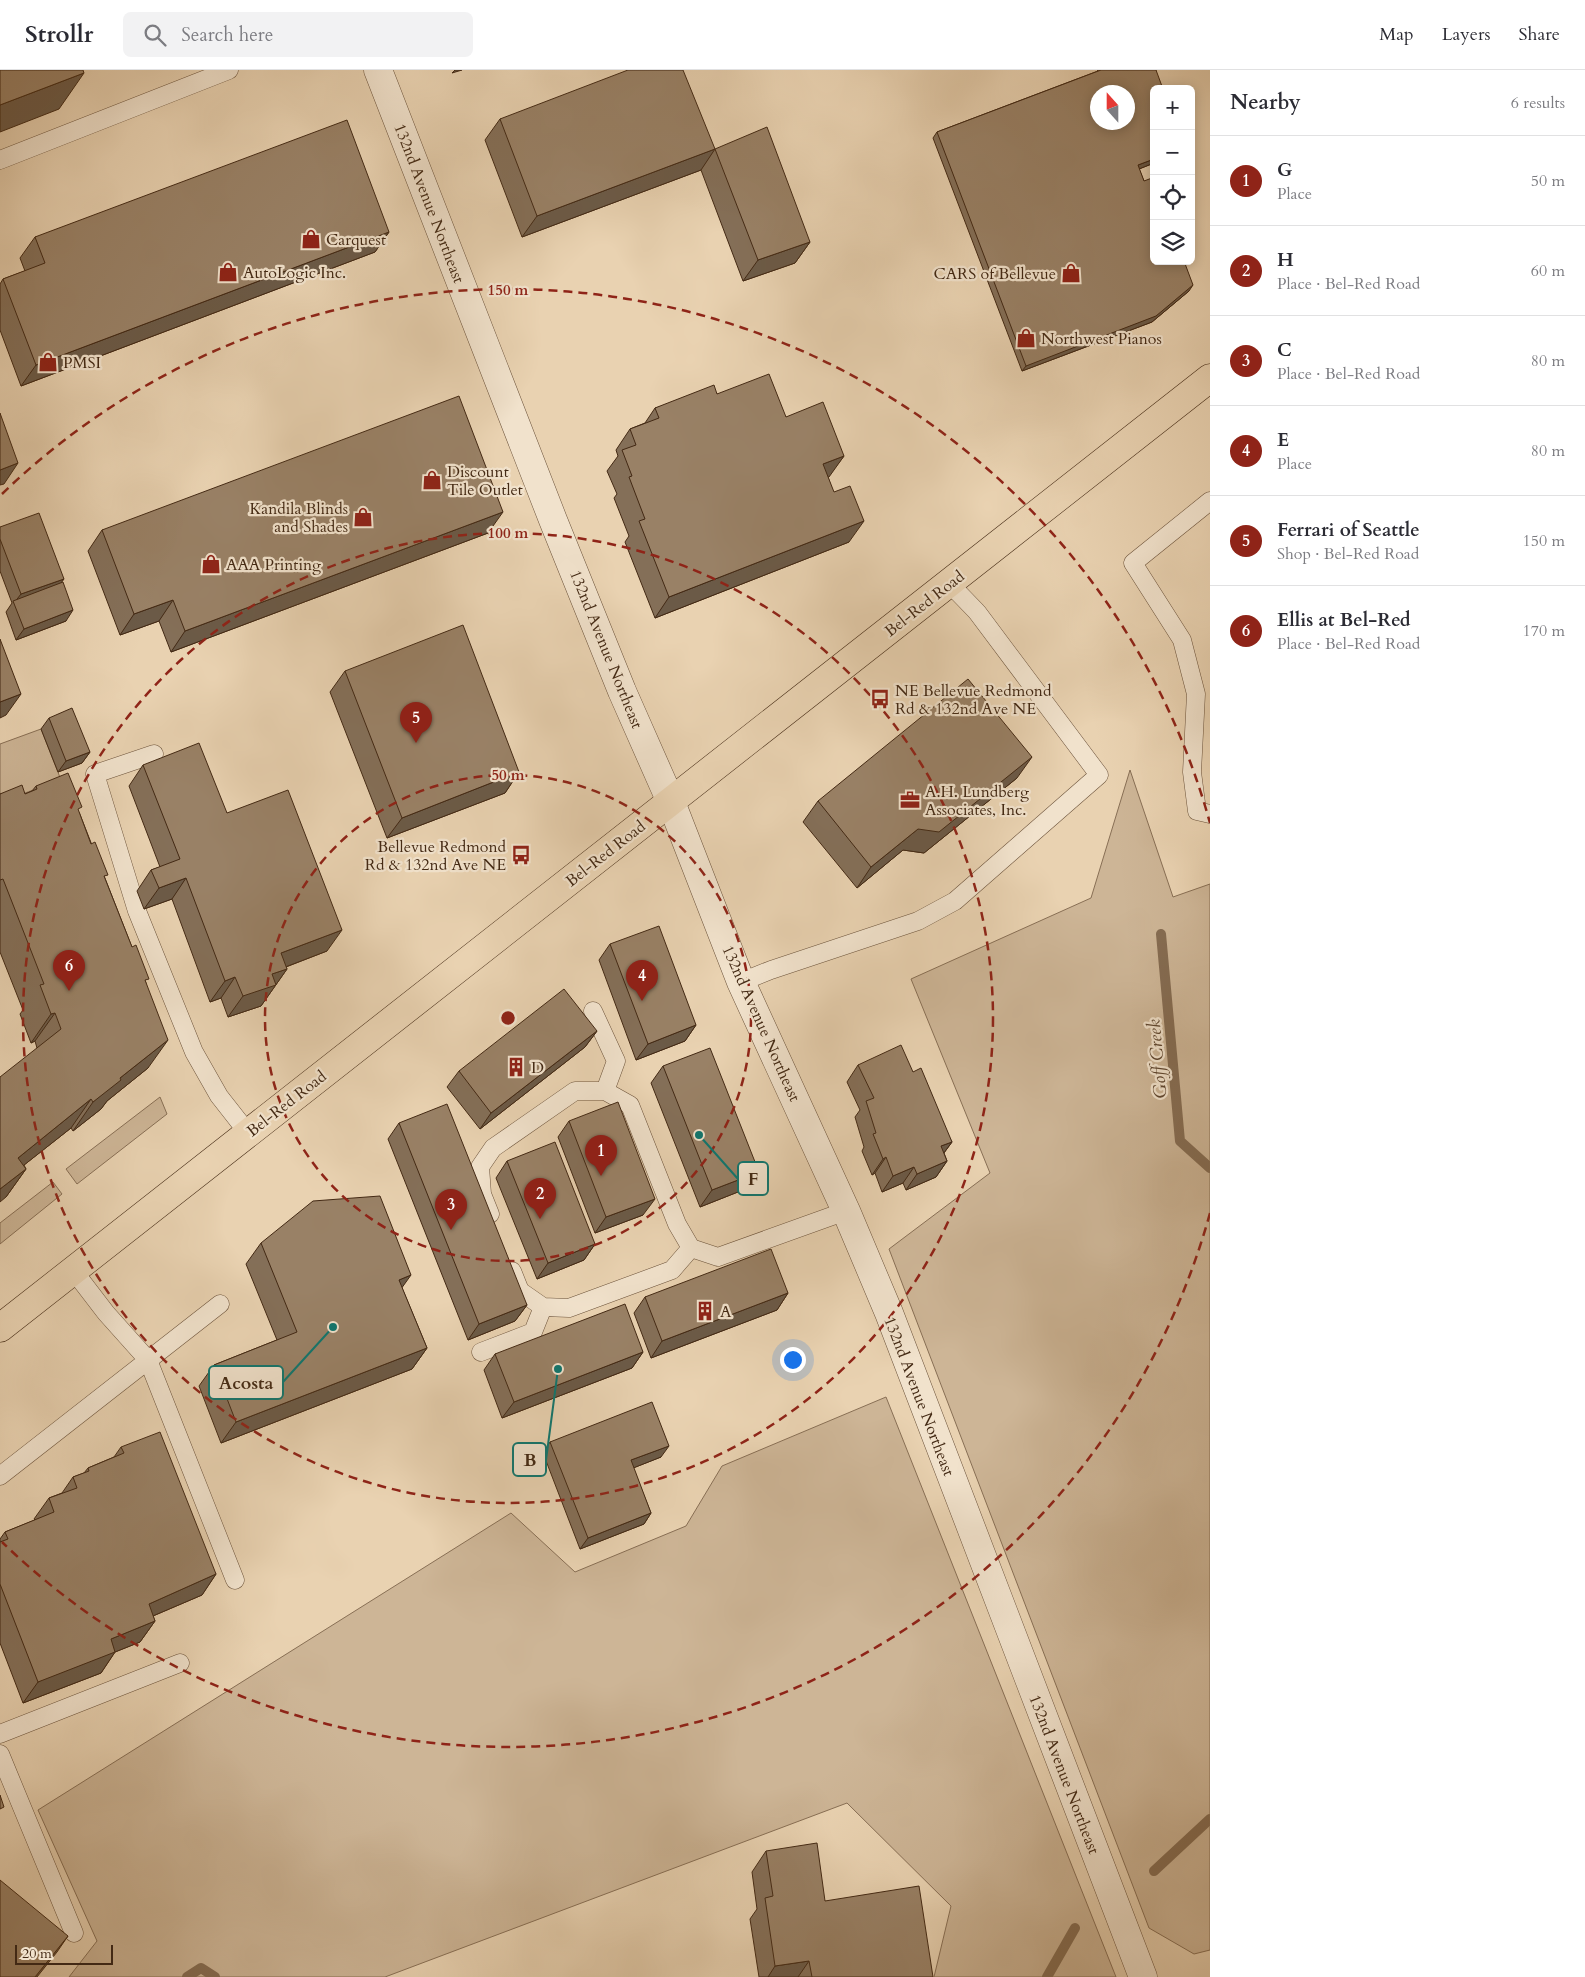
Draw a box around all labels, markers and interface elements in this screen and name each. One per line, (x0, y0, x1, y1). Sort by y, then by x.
search box (123, 12, 473, 57)
text: Strollr (25, 18, 93, 51)
icon: search (141, 21, 169, 49)
text: Search here (181, 22, 273, 48)
text: Map (1379, 22, 1414, 47)
text: Layers (1442, 22, 1491, 47)
text: Share (1519, 22, 1560, 47)
north arrow (1090, 85, 1135, 130)
map controls (1150, 85, 1195, 265)
button: + (1150, 85, 1195, 130)
text: Nearby (1230, 88, 1301, 117)
text: 6 results (1511, 92, 1565, 114)
street label: 132nd Avenue Northeast (388, 120, 470, 286)
button: − (1150, 130, 1195, 175)
text: G (1277, 157, 1292, 183)
text: 1 (1242, 170, 1250, 192)
text: 50 m (1531, 170, 1565, 192)
button: locate (1150, 175, 1195, 220)
text: Place (1277, 183, 1312, 205)
button: layers (1150, 220, 1195, 265)
shop icon: Carquest (300, 228, 322, 250)
place label: Carquest (326, 229, 386, 251)
text: H (1277, 247, 1294, 273)
text: 2 (1242, 260, 1250, 282)
text: 60 m (1531, 260, 1565, 282)
shop icon: AutoLogic Inc. (217, 261, 239, 283)
place label: AutoLogic Inc. (243, 262, 346, 284)
shop icon: CARS of Bellevue (1060, 262, 1082, 284)
place label: CARS of Bellevue (933, 263, 1056, 285)
text: Place · Bel-Red Road (1277, 273, 1420, 295)
text: 150 m (488, 280, 529, 300)
shop icon: Northwest Pianos (1015, 327, 1037, 349)
place label: Northwest Pianos (1041, 328, 1162, 350)
text: C (1277, 337, 1292, 363)
text: 3 (1242, 350, 1250, 372)
text: 80 m (1531, 350, 1565, 372)
shop icon: PMSI (37, 351, 59, 373)
place label: PMSI (63, 352, 101, 374)
text: Place · Bel-Red Road (1277, 363, 1420, 385)
text: E (1277, 427, 1289, 453)
text: 4 (1242, 440, 1250, 462)
text: 80 m (1531, 440, 1565, 462)
text: Place (1277, 453, 1312, 475)
place label: Discount Tile Outlet (447, 461, 523, 501)
shop icon: Discount Tile Outlet (421, 469, 443, 491)
place label: Kandila Blinds and Shades (249, 498, 348, 538)
shop icon: Kandila Blinds and Shades (352, 506, 374, 528)
text: Ferrari of Seattle (1277, 517, 1420, 543)
text: 100 m (488, 523, 529, 543)
text: 5 (1242, 530, 1250, 552)
text: 150 m (1523, 530, 1565, 552)
text: Shop · Bel-Red Road (1277, 543, 1419, 565)
shop icon: AAA Printing (200, 553, 222, 575)
place label: AAA Printing (226, 554, 321, 576)
street label: Bel-Red Road (880, 565, 969, 642)
street label: 132nd Avenue Northeast (564, 567, 648, 732)
text: Ellis at Bel-Red (1277, 607, 1411, 633)
text: 6 (1242, 620, 1250, 642)
text: 170 m (1523, 620, 1565, 642)
text: Place · Bel-Red Road (1277, 633, 1420, 655)
place label: NE Bellevue Redmond Rd & 132nd Ave NE (895, 680, 1052, 720)
bus stop icon: NE Bellevue Redmond Rd & 132nd Ave NE (869, 688, 891, 710)
pin: 5 (400, 702, 432, 743)
text: 50 m (491, 765, 525, 785)
place label: A.H. Lundberg Associates, Inc. (925, 781, 1029, 821)
office icon: A.H. Lundberg Associates, Inc. (899, 789, 921, 811)
street label: Bel-Red Road (561, 815, 650, 892)
place label: Bellevue Redmond Rd & 132nd Ave NE (365, 836, 506, 876)
bus stop icon: Bellevue Redmond Rd & 132nd Ave NE (510, 844, 532, 866)
street label: 132nd Avenue Northeast (717, 942, 806, 1105)
pin: 6 (53, 950, 85, 991)
pin: 4 (626, 960, 658, 1001)
centre of rings (499, 1009, 517, 1027)
water label: Goff Creek (1142, 1018, 1173, 1100)
building icon: D (505, 1056, 527, 1078)
place label: D (531, 1057, 544, 1079)
street label: Bel-Red Road (242, 1065, 331, 1142)
pin: 1 (585, 1135, 617, 1176)
callout: F (738, 1162, 768, 1195)
text: F (748, 1167, 758, 1192)
pin: 2 (524, 1178, 556, 1219)
pin: 3 (435, 1189, 467, 1230)
building icon: A (694, 1300, 716, 1322)
place label: A (720, 1301, 732, 1323)
street label: 132nd Avenue Northeast (878, 1313, 960, 1479)
your location (780, 1347, 806, 1373)
callout: Acosta (209, 1366, 283, 1399)
text: Acosta (219, 1371, 273, 1396)
callout: B (513, 1443, 546, 1476)
text: B (523, 1448, 537, 1473)
street label: 132nd Avenue Northeast (1023, 1691, 1105, 1857)
scale bar (15, 1942, 112, 1965)
text: 20 m (22, 1944, 52, 1963)

